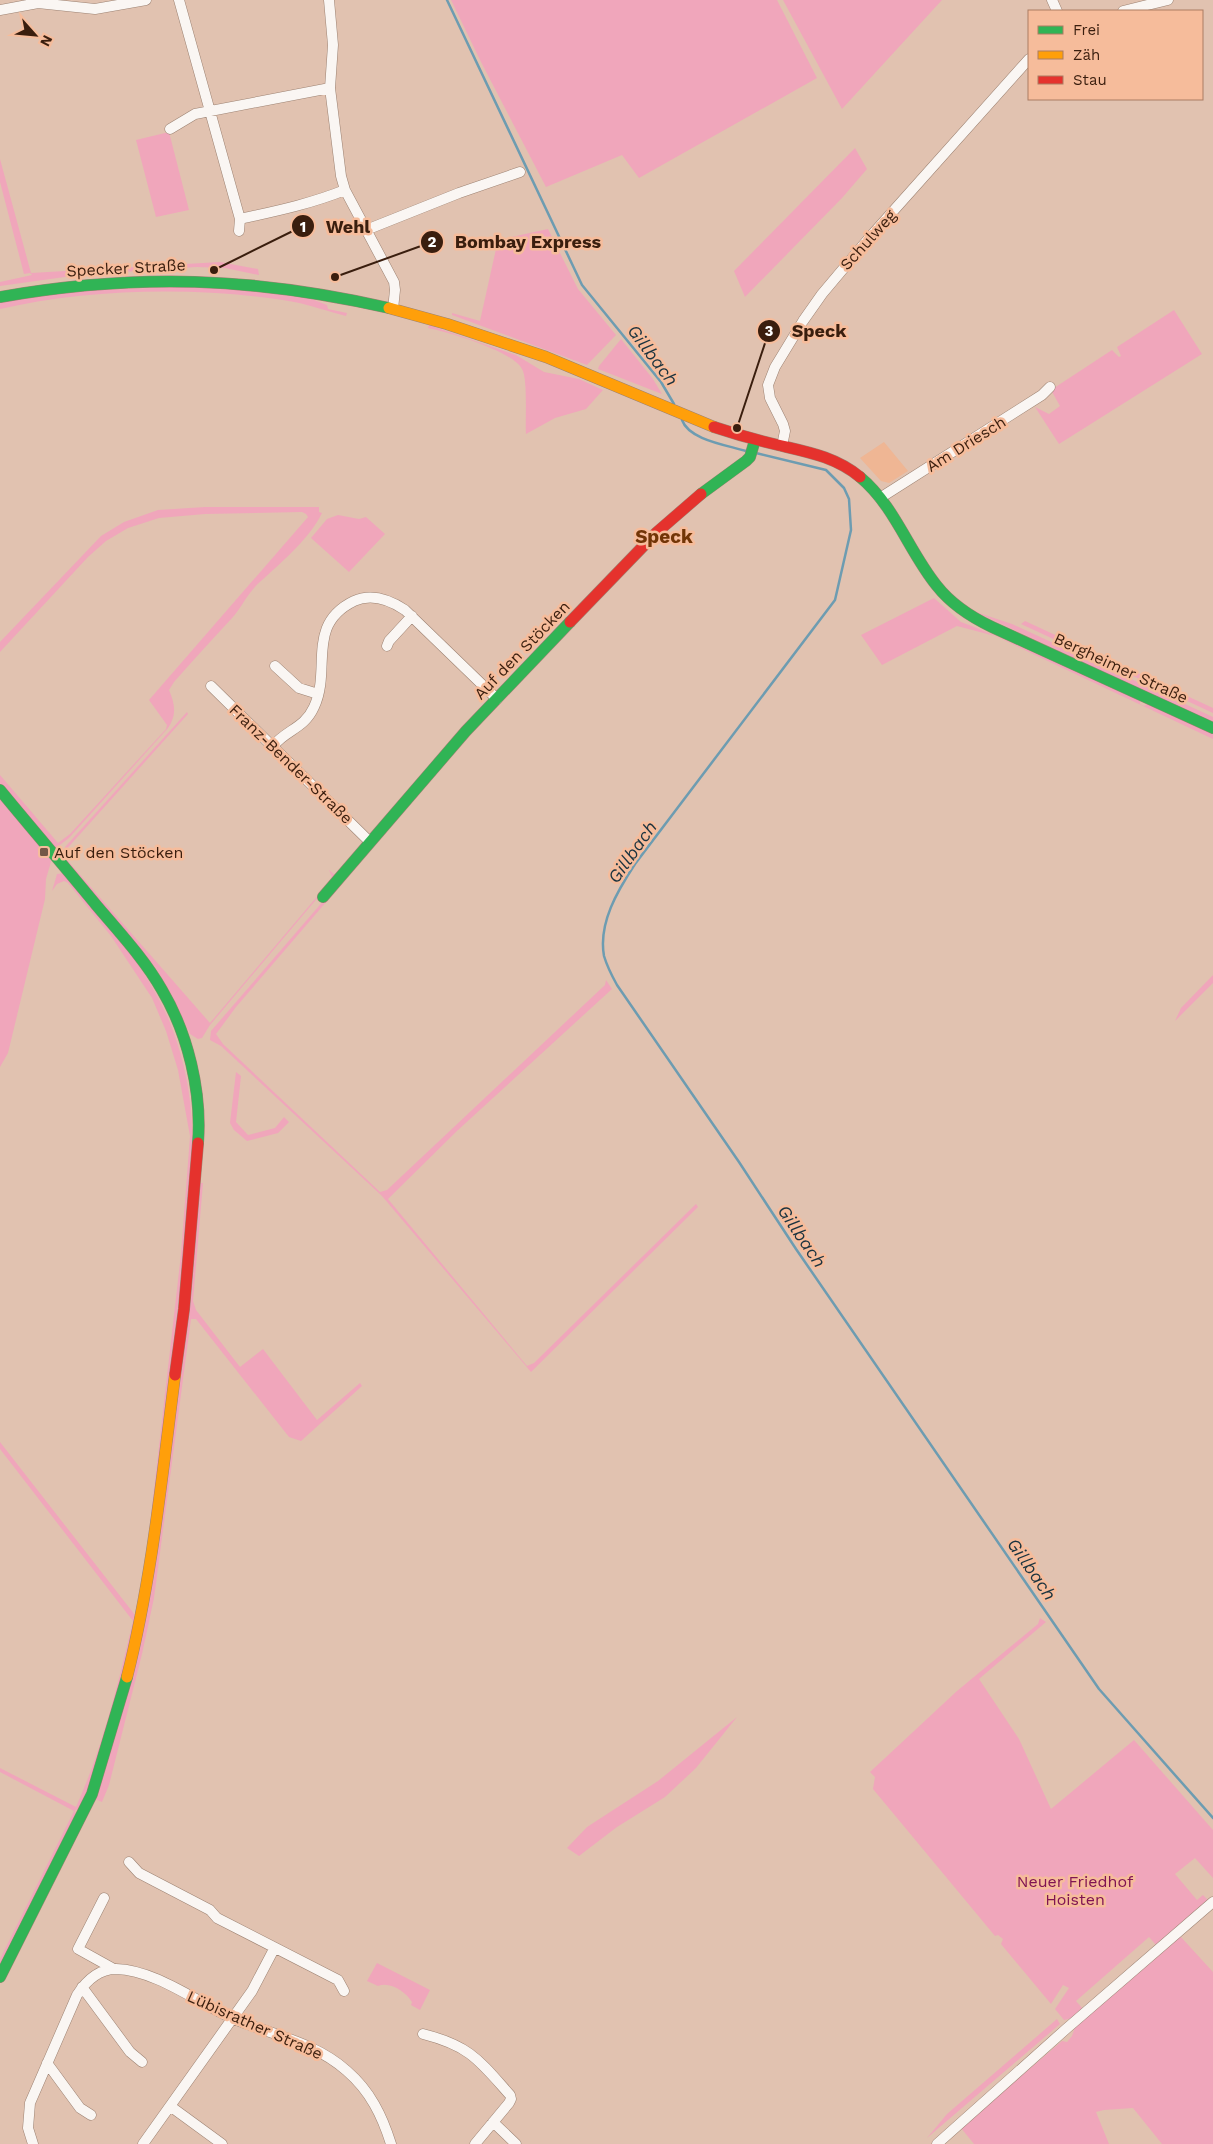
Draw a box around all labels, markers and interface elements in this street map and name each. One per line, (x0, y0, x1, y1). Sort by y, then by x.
north arrow (10, 10, 60, 60)
legend (1028, 10, 1203, 100)
text: Frei (1073, 21, 1100, 39)
text: N (37, 33, 56, 49)
text: Zäh (1073, 46, 1100, 64)
text: Stau (1073, 71, 1107, 89)
street label: Schulweg (836, 206, 900, 274)
callout: Wehl (290, 210, 380, 243)
text: Wehl (326, 216, 370, 237)
text: 1 (300, 218, 306, 236)
callout: Bombay Express (419, 225, 611, 258)
text: Bombay Express (455, 231, 602, 252)
text: 2 (428, 233, 437, 251)
street label: Specker Straße (66, 255, 186, 281)
callout: Speck (757, 314, 857, 347)
water label: Gillbach (623, 320, 683, 390)
text: Speck (792, 320, 847, 341)
text: 3 (765, 322, 774, 340)
street label: Am Driesch (923, 412, 1009, 476)
district label: Speck (635, 525, 693, 548)
street label: Auf den Stöcken (470, 597, 574, 703)
street label: Bergheimer Straße (1051, 629, 1191, 707)
street label: Franz-Bender-Straße (225, 700, 357, 828)
water label: Gillbach (603, 817, 661, 887)
place label: Auf den Stöcken (54, 843, 183, 862)
marker: Auf den Stöcken (38, 846, 50, 858)
water label: Gillbach (773, 1201, 831, 1271)
water label: Gillbach (1003, 1534, 1061, 1604)
park label: Neuer Friedhof Hoisten (1017, 1872, 1134, 1909)
street label: Lübisrather Straße (184, 1987, 326, 2063)

